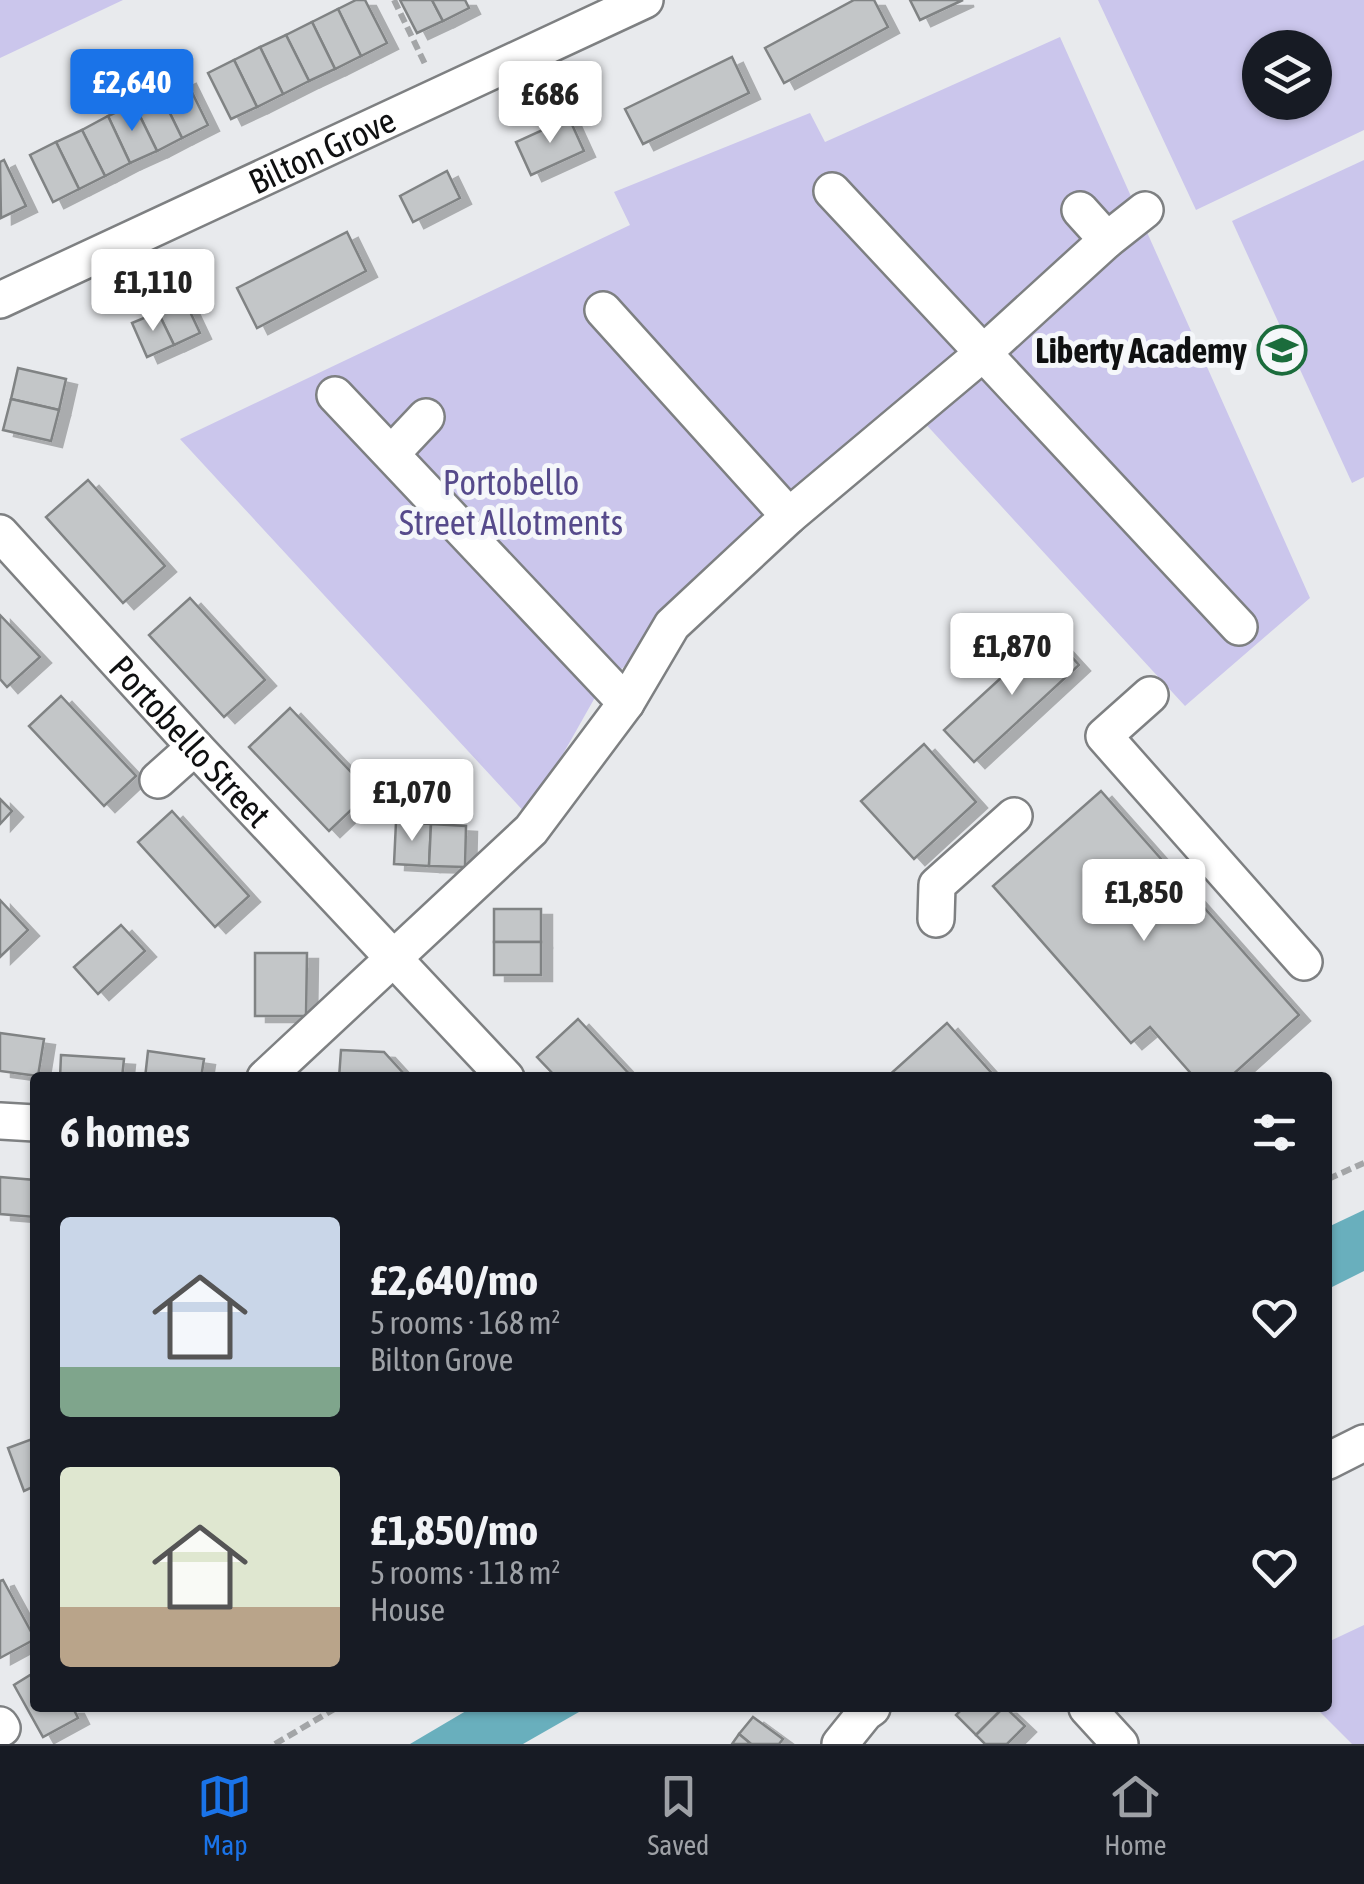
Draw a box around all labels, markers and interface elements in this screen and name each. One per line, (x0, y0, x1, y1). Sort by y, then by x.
map controls (1242, 30, 1332, 120)
button: layers (1242, 30, 1332, 120)
pin: £2,640 (51, 49, 213, 134)
pin: £686 (491, 61, 609, 146)
text: £2,640 (92, 63, 172, 100)
text: £686 (521, 75, 579, 112)
street label: Bilton Grove (242, 99, 401, 201)
pin: £1,110 (72, 249, 234, 334)
text: £1,110 (113, 263, 193, 300)
school or university icon: Liberty Academy (1256, 324, 1308, 376)
place label: Liberty Academy (1035, 330, 1248, 370)
park label: Portobello Street Allotments (399, 462, 623, 542)
pin: £1,870 (931, 613, 1093, 698)
text: £1,870 (972, 627, 1052, 664)
street label: Portobello Street (102, 647, 279, 835)
pin: £1,070 (331, 759, 493, 844)
text: £1,070 (372, 773, 452, 810)
pin: £1,850 (1063, 859, 1225, 944)
text: £1,850 (1104, 873, 1184, 910)
icon: filters (1247, 1105, 1302, 1160)
text: 6 homes (60, 1108, 190, 1156)
text: £2,640/mo (370, 1256, 538, 1304)
icon: home (140, 1257, 260, 1377)
icon: heart (1247, 1290, 1302, 1345)
text: 5 rooms · 168 m² (370, 1304, 560, 1341)
text: Bilton Grove (370, 1341, 513, 1378)
text: £1,850/mo (370, 1506, 538, 1554)
icon: home (140, 1507, 260, 1627)
icon: heart (1247, 1540, 1302, 1595)
text: 5 rooms · 118 m² (370, 1554, 560, 1591)
text: House (370, 1591, 445, 1628)
tab: Map (197, 1769, 252, 1861)
tab: Saved (647, 1769, 709, 1861)
tab: Home (1104, 1769, 1167, 1861)

